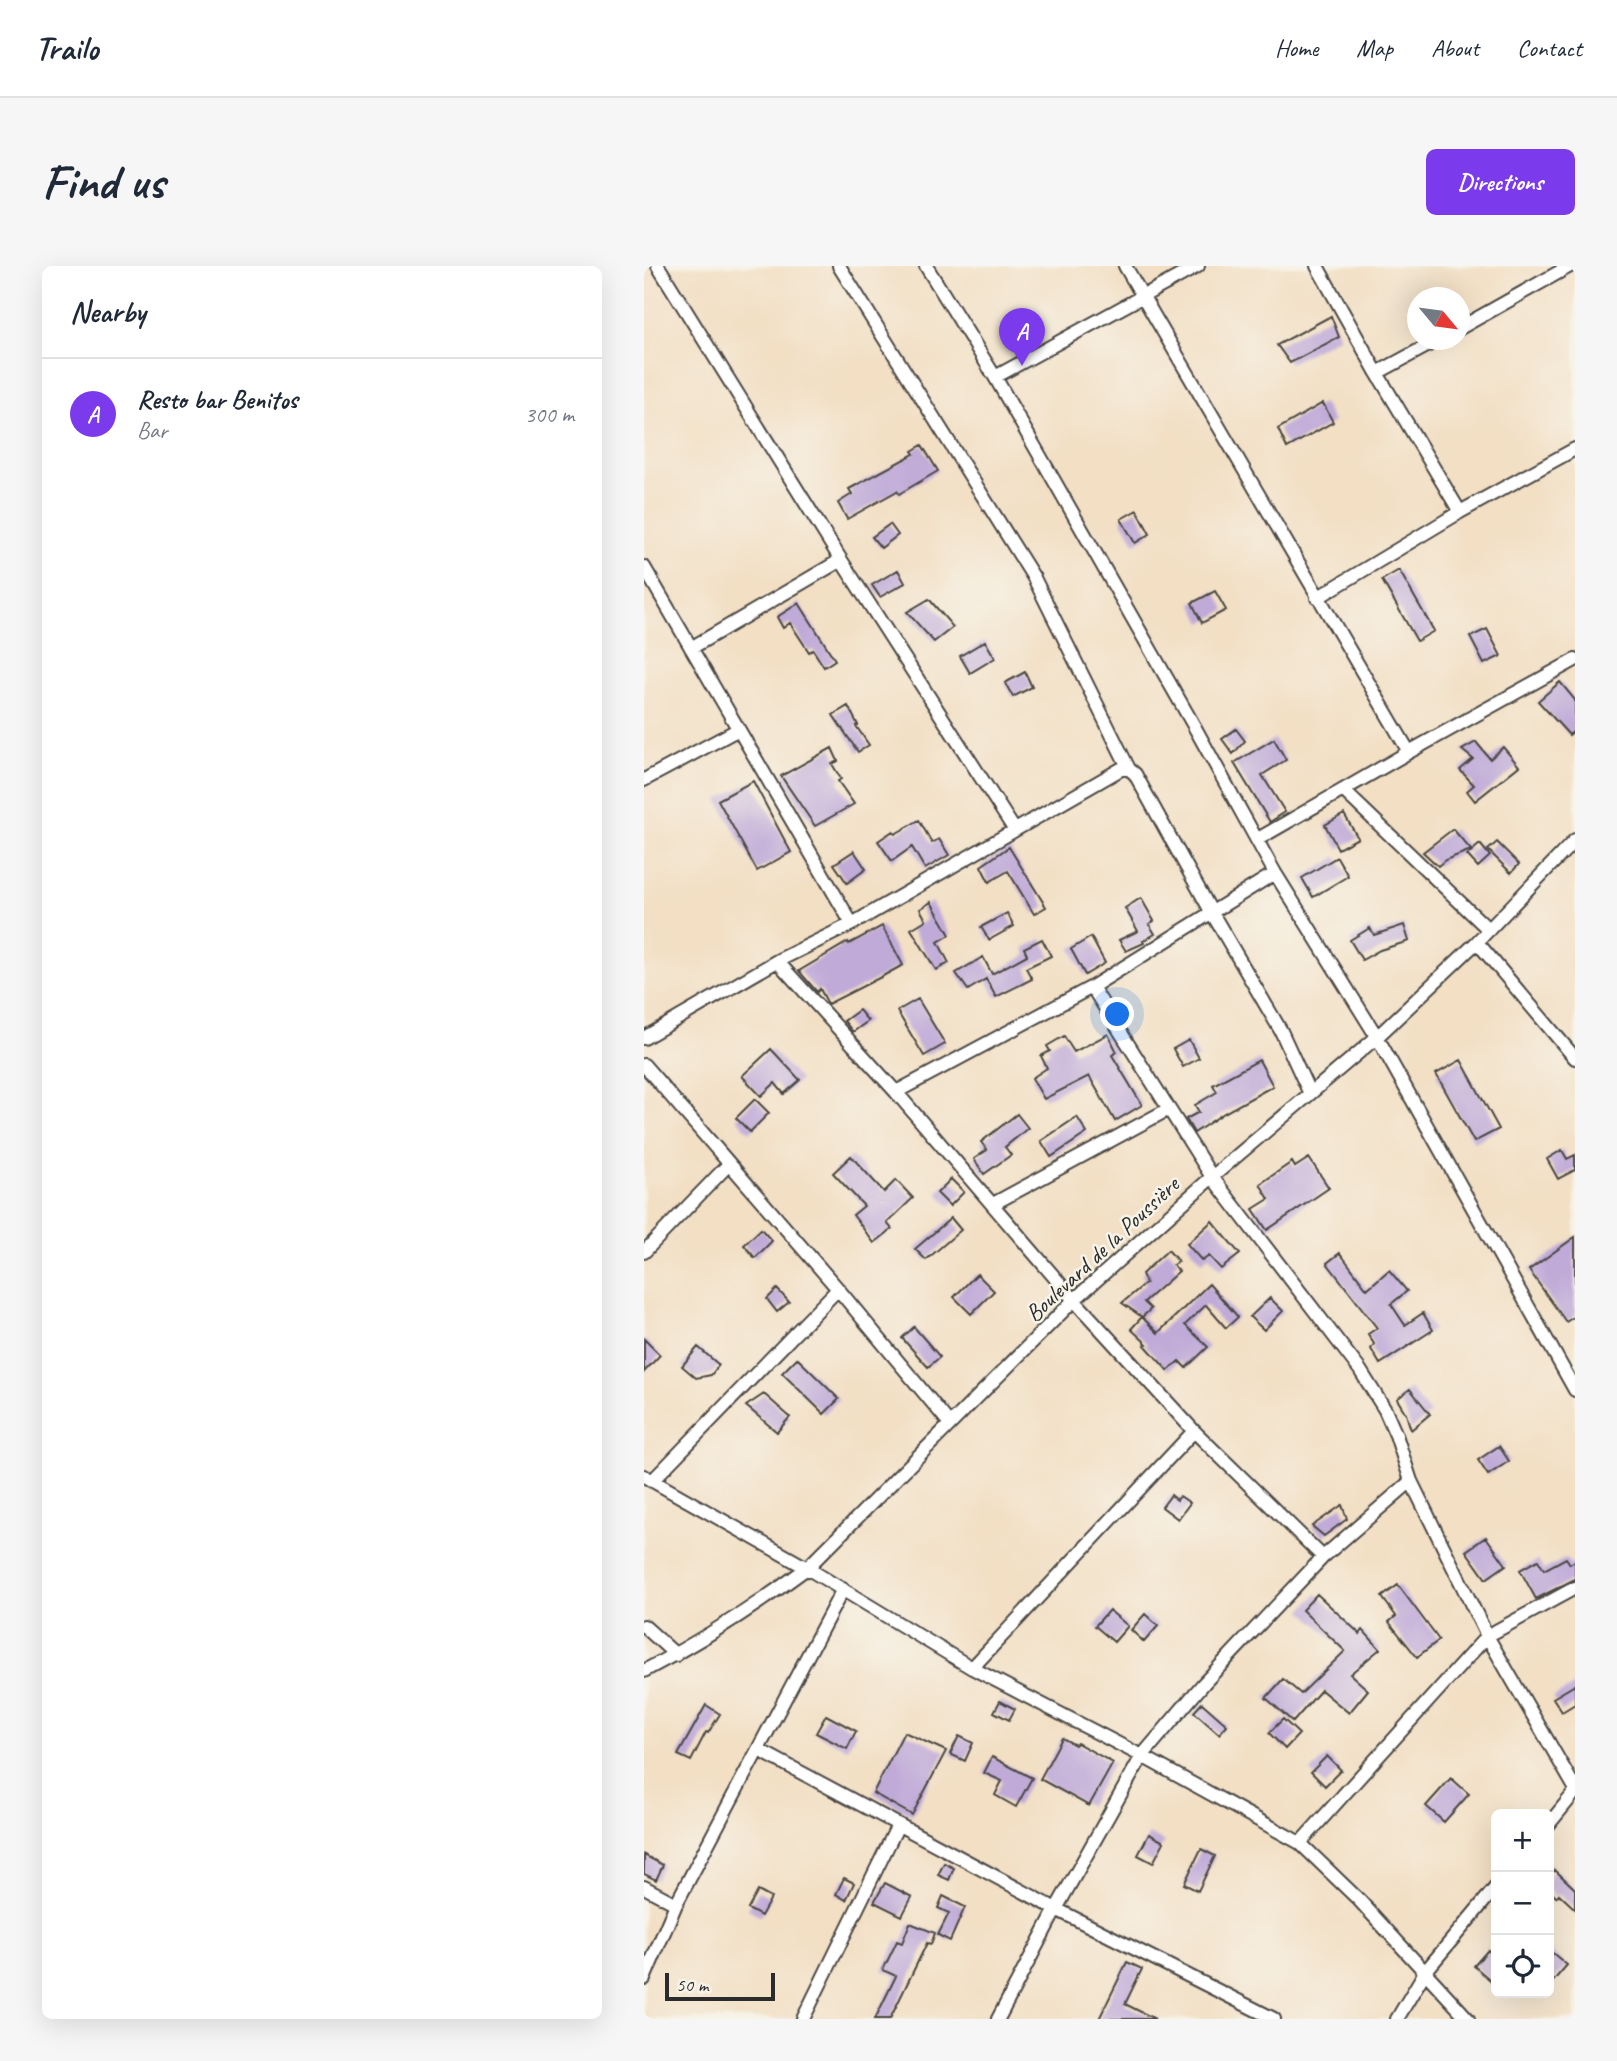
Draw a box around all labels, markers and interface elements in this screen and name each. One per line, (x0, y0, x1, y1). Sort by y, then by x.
text: Trailo (35, 27, 98, 69)
text: Home (1275, 33, 1318, 63)
text: Map (1356, 33, 1393, 63)
text: About (1431, 33, 1479, 63)
text: Contact (1517, 33, 1582, 63)
button: Directions (1426, 149, 1575, 215)
text: Find us (42, 151, 164, 213)
north arrow (1407, 287, 1470, 350)
text: Nearby (70, 293, 146, 331)
pin: A (999, 308, 1045, 366)
text: Resto bar Benitos (137, 383, 298, 416)
text: A (87, 400, 99, 429)
text: 300 m (525, 400, 574, 429)
text: Bar (137, 416, 167, 445)
your location (1100, 997, 1134, 1031)
street label: Boulevard de la Poussière (1019, 1168, 1187, 1328)
map controls (1491, 1809, 1554, 1998)
button: + (1491, 1809, 1554, 1872)
button: − (1491, 1872, 1554, 1935)
button: locate (1491, 1935, 1554, 1998)
scale bar (665, 1970, 775, 2002)
text: 50 m (676, 1973, 708, 1997)

